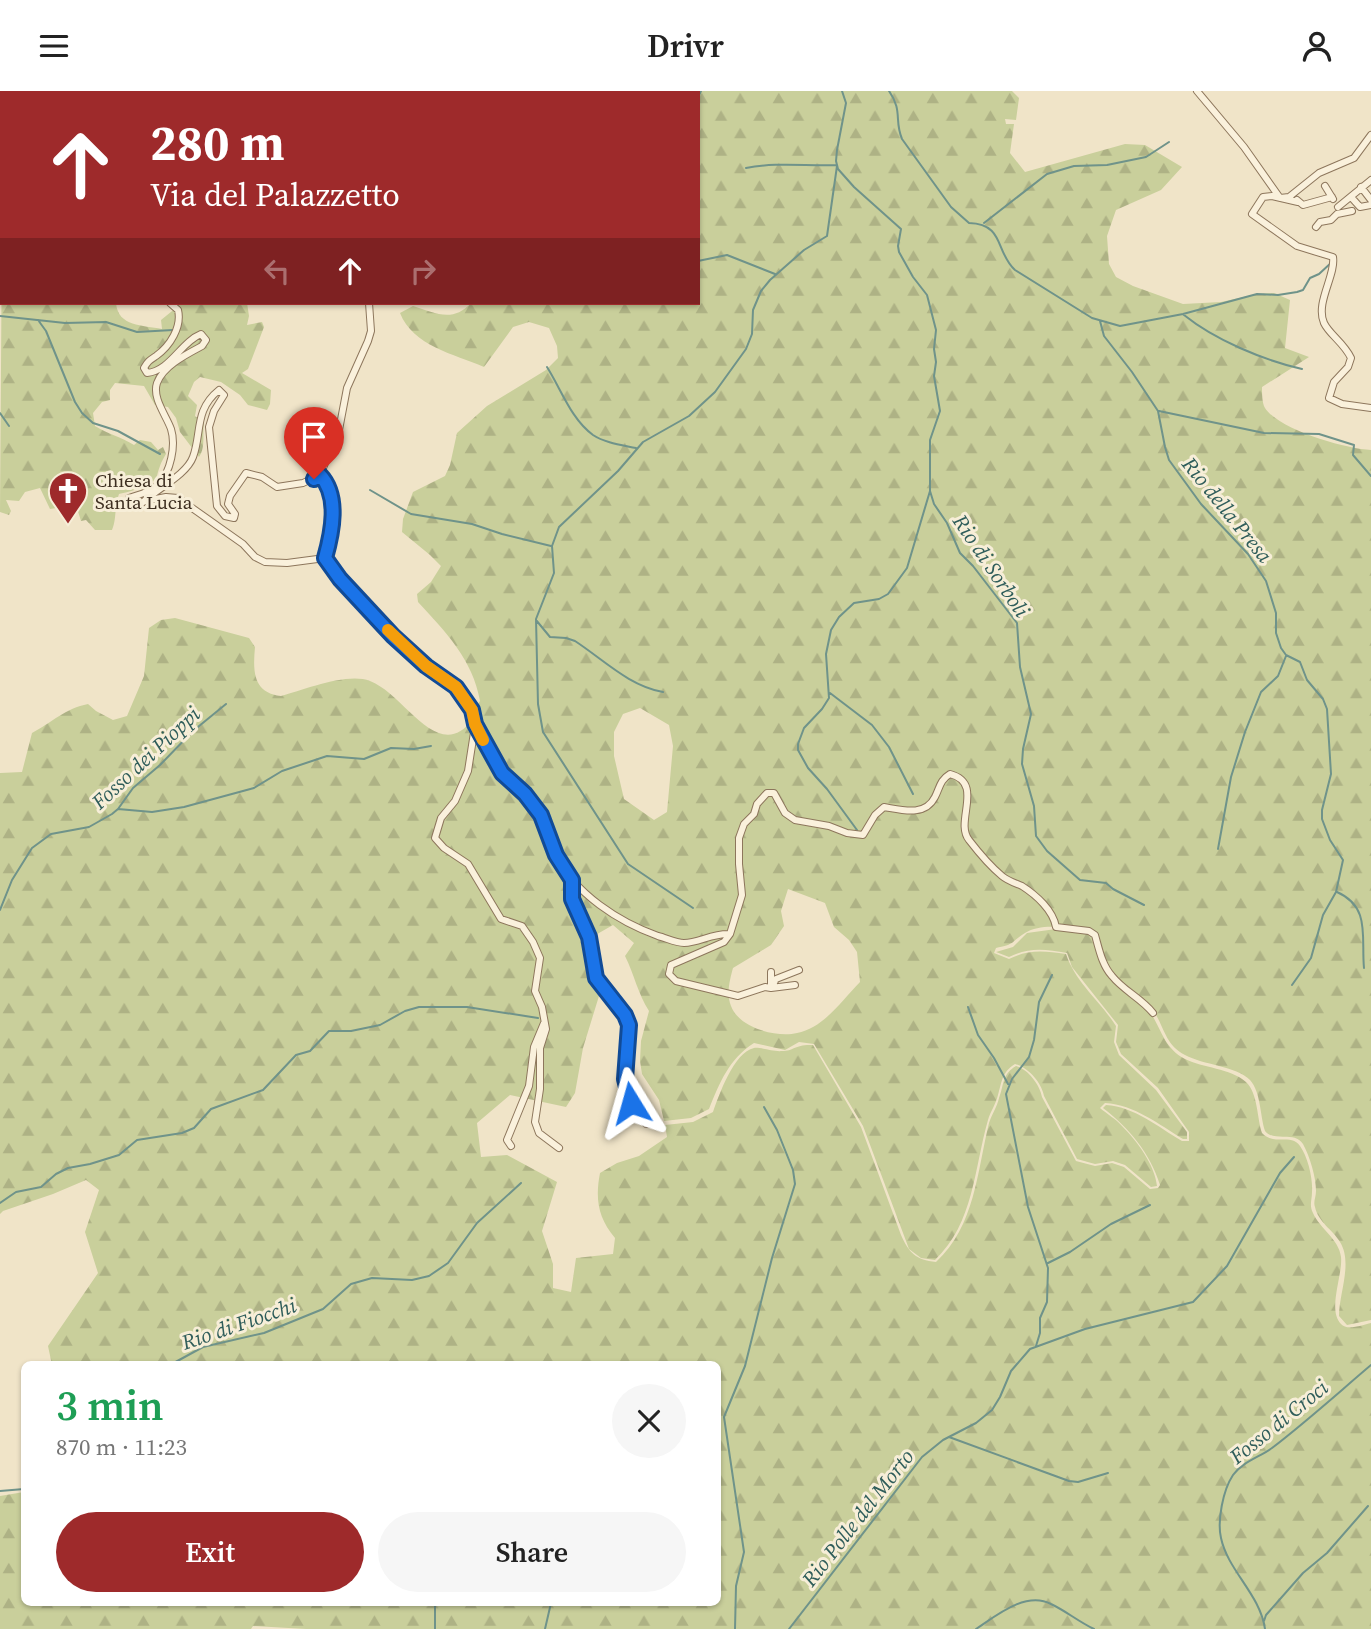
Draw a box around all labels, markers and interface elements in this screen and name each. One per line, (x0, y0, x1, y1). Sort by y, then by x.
text: Drivr (647, 24, 724, 68)
icon: menu (35, 27, 73, 65)
icon: person (1298, 27, 1336, 65)
text: 280 m (150, 109, 285, 176)
icon: ahead (35, 119, 126, 210)
text: Via del Palazzetto (150, 173, 400, 217)
icon: left (258, 252, 296, 290)
icon: ahead (331, 252, 369, 290)
icon: right (404, 252, 442, 290)
pin (284, 407, 344, 479)
icon: arrive (295, 418, 333, 456)
water label: Rio della Presa (1175, 450, 1279, 569)
place label: Chiesa di Santa Lucia (95, 467, 193, 515)
church icon: Chiesa di Santa Lucia (47, 470, 89, 525)
water label: Rio di Sorboli (946, 508, 1037, 623)
water label: Fosso dei Pioppi (84, 699, 207, 816)
position arrow (594, 1066, 668, 1140)
water label: Rio di Fiocchi (177, 1290, 301, 1357)
water label: Fosso di Croci (1222, 1372, 1335, 1471)
text: 3 min (56, 1376, 164, 1434)
button: close (612, 1384, 686, 1458)
text: 870 m · 11:23 (56, 1431, 187, 1463)
water label: Rio Polle del Morto (794, 1443, 920, 1593)
button: Exit (56, 1512, 364, 1592)
button: Share (378, 1512, 686, 1592)

